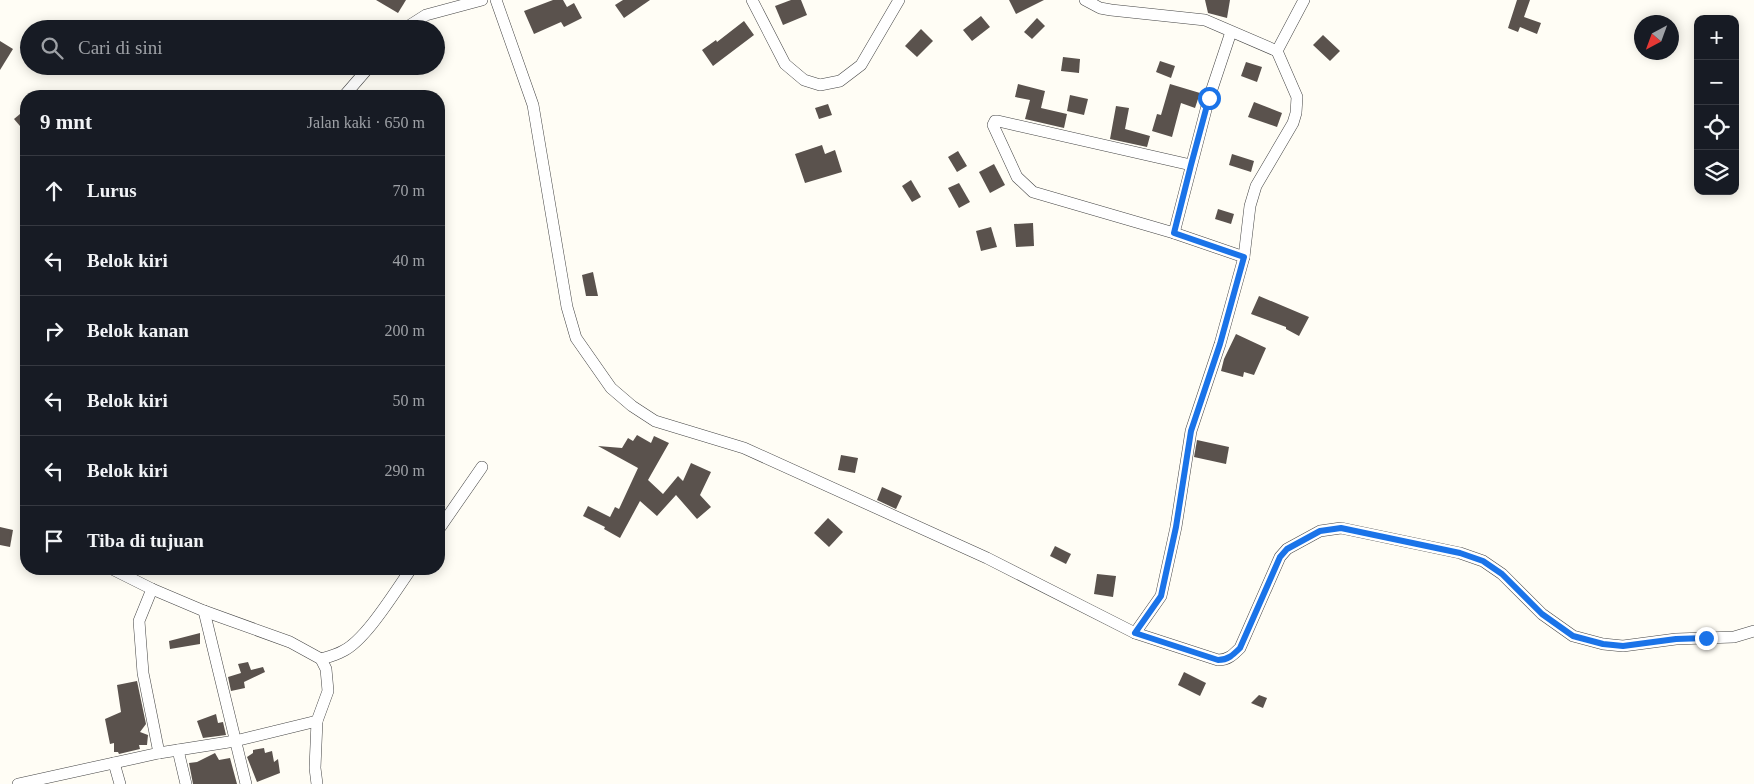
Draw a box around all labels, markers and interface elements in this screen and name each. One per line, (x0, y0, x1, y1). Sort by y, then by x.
north arrow (1634, 15, 1679, 60)
map controls (1694, 15, 1739, 195)
button: + (1694, 15, 1739, 60)
search box (20, 20, 445, 75)
icon: search (38, 34, 66, 62)
text: Cari di sini (78, 37, 162, 58)
button: − (1694, 60, 1739, 105)
route start (1198, 87, 1221, 110)
button: locate (1694, 105, 1739, 150)
text: 9 mnt (40, 110, 92, 134)
text: Jalan kaki · 650 m (307, 114, 425, 131)
button: layers (1694, 150, 1739, 195)
icon: ahead (40, 177, 68, 205)
text: Lurus (87, 180, 137, 201)
text: 70 m (393, 182, 425, 199)
icon: left (40, 247, 68, 275)
text: Belok kiri (87, 250, 168, 271)
text: 40 m (393, 252, 425, 269)
icon: right (40, 317, 68, 345)
text: Belok kanan (87, 320, 189, 341)
text: 200 m (385, 322, 425, 339)
icon: left (40, 387, 68, 415)
text: Belok kiri (87, 390, 168, 411)
text: 50 m (393, 392, 425, 409)
icon: left (40, 457, 68, 485)
text: Belok kiri (87, 460, 168, 481)
text: 290 m (385, 462, 425, 479)
icon: arrive (40, 527, 68, 555)
text: Tiba di tujuan (87, 530, 204, 551)
route end (1695, 627, 1718, 650)

